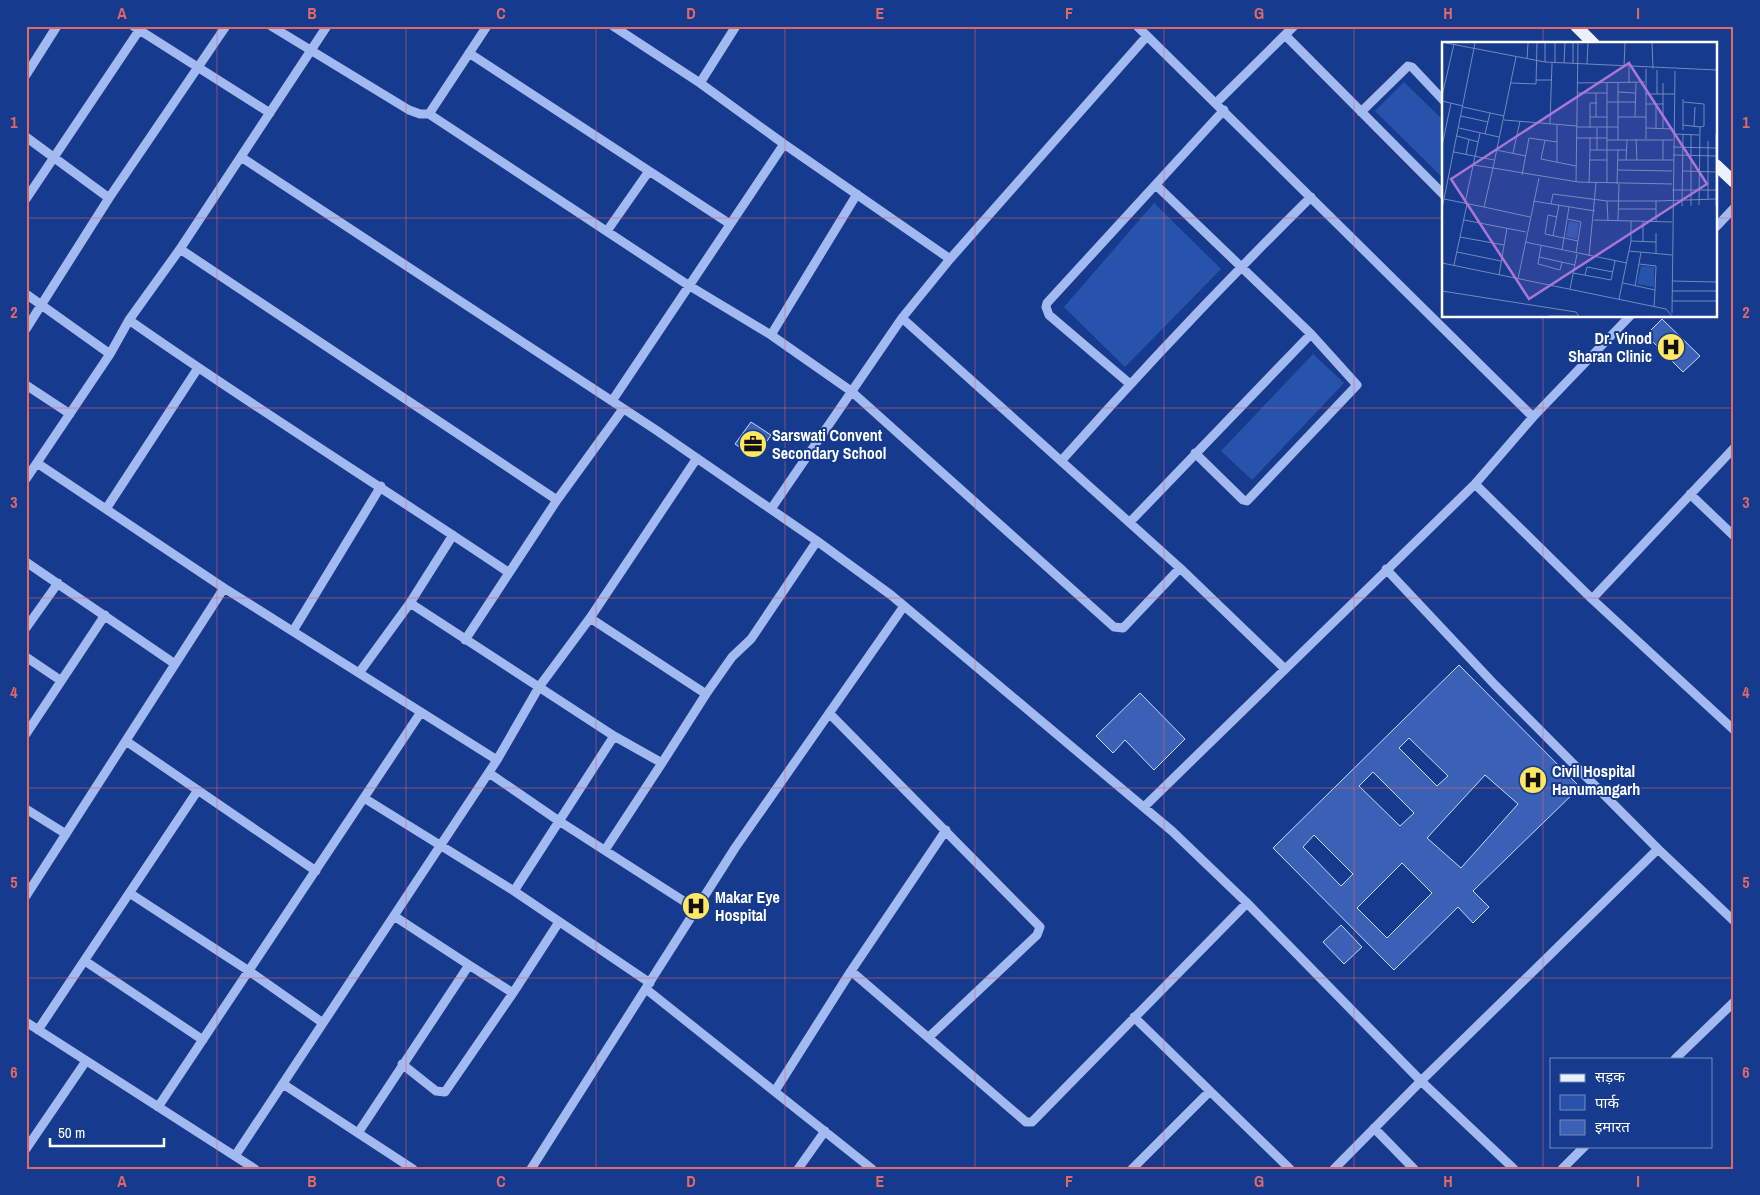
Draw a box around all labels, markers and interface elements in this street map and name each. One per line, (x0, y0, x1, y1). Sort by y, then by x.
text: A (117, 2, 127, 24)
text: B (307, 2, 317, 24)
text: C (496, 2, 506, 24)
text: D (686, 2, 696, 24)
text: E (876, 2, 885, 24)
text: F (1065, 2, 1073, 24)
text: G (1254, 2, 1264, 24)
text: H (1443, 2, 1453, 24)
text: I (1636, 2, 1640, 24)
inset map (1442, 42, 1718, 318)
text: 1 (10, 111, 18, 133)
text: 1 (1742, 111, 1750, 133)
text: 2 (10, 301, 18, 323)
text: 2 (1742, 301, 1750, 323)
place label: Dr. Vinod Sharan Clinic (1568, 327, 1652, 367)
hospital icon: Dr. Vinod Sharan Clinic (1656, 332, 1686, 362)
place label: Sarswati Convent Secondary School (772, 424, 886, 464)
office icon: Sarswati Convent Secondary School (738, 429, 768, 459)
text: 3 (10, 491, 18, 513)
text: 3 (1742, 491, 1750, 513)
text: 4 (10, 681, 18, 703)
text: 4 (1742, 681, 1750, 703)
place label: Civil Hospital Hanumangarh (1552, 760, 1640, 800)
hospital icon: Civil Hospital Hanumangarh (1518, 765, 1548, 795)
text: 5 (10, 871, 18, 893)
text: 5 (1742, 871, 1750, 893)
place label: Makar Eye Hospital (715, 886, 780, 926)
hospital icon: Makar Eye Hospital (681, 891, 711, 921)
legend (1550, 1058, 1712, 1148)
text: 6 (10, 1061, 18, 1083)
text: 6 (1742, 1061, 1750, 1083)
text: सड़क (1595, 1066, 1625, 1087)
text: पार्क (1595, 1092, 1619, 1113)
scale bar (50, 1115, 164, 1147)
text: इमारत (1595, 1116, 1630, 1137)
text: 50 m (58, 1122, 85, 1143)
text: A (117, 1170, 127, 1192)
text: B (307, 1170, 317, 1192)
text: C (496, 1170, 506, 1192)
text: D (686, 1170, 696, 1192)
text: E (876, 1170, 885, 1192)
text: F (1065, 1170, 1073, 1192)
text: G (1254, 1170, 1264, 1192)
text: H (1443, 1170, 1453, 1192)
text: I (1636, 1170, 1640, 1192)

